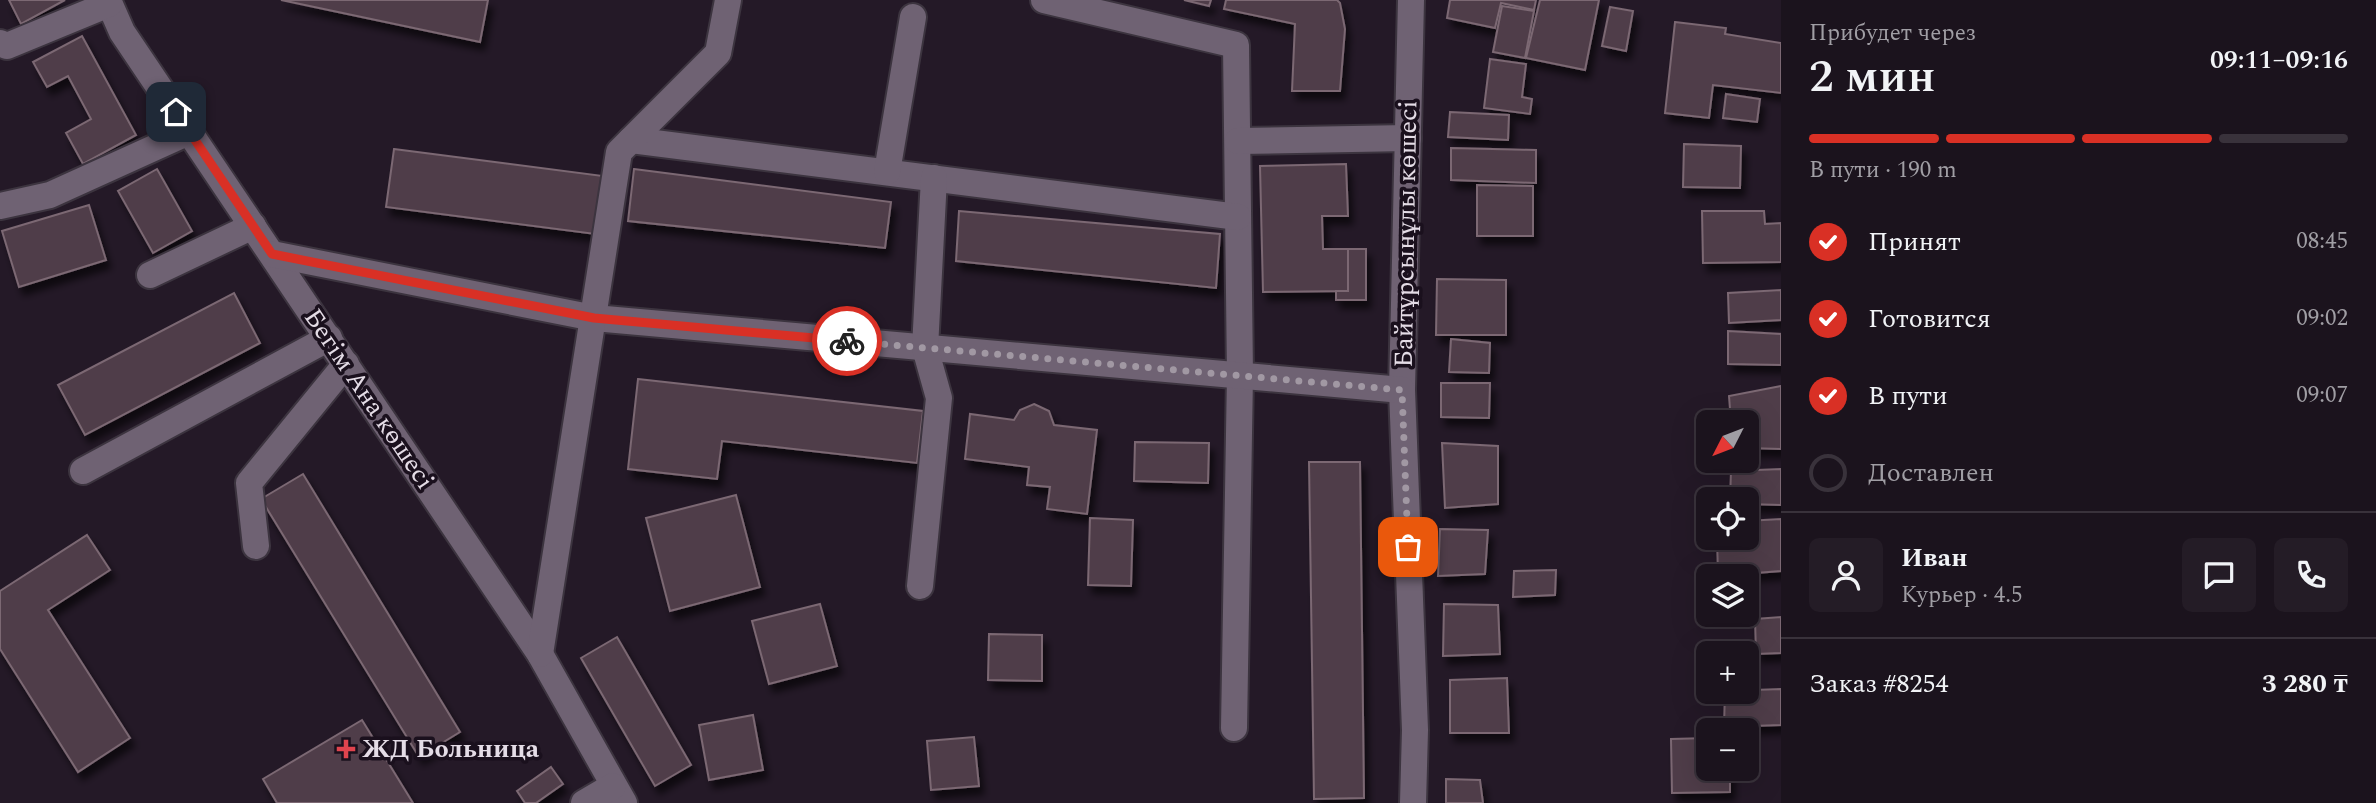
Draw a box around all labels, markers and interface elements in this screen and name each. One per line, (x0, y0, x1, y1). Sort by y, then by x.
text: Прибудет через (1809, 16, 1976, 51)
text: 09:11–09:16 (2210, 40, 2348, 80)
text: 2 мин (1809, 42, 1935, 112)
pin (146, 82, 206, 142)
icon: home (157, 93, 195, 131)
street label: Байтұрсынұлы көшесі (1384, 100, 1428, 368)
text: В пути · 190 m (1809, 153, 1957, 188)
text: Принят (1868, 222, 1961, 262)
icon: check (1809, 223, 1847, 261)
text: 08:45 (2296, 224, 2348, 259)
text: Готовится (1868, 299, 1991, 339)
street label: Бегім Ана көшесі (293, 300, 445, 498)
icon: check (1809, 300, 1847, 338)
text: 09:02 (2296, 301, 2348, 336)
courier (812, 306, 882, 376)
icon: bike (828, 322, 866, 360)
text: В пути (1868, 376, 1948, 416)
icon: check (1809, 377, 1847, 415)
text: 09:07 (2296, 378, 2348, 413)
north arrow (1696, 410, 1759, 472)
map controls (1696, 410, 1759, 781)
text: Доставлен (1868, 453, 1994, 493)
button: locate (1696, 487, 1759, 550)
pin (1378, 517, 1438, 577)
icon: bag (1389, 528, 1427, 566)
button: person (1809, 538, 1883, 612)
text: Иван (1901, 538, 1968, 578)
button: chat (2182, 538, 2256, 612)
button: phone (2274, 538, 2348, 612)
button: layers (1696, 564, 1759, 627)
text: Курьер · 4.5 (1901, 578, 2023, 613)
button: + (1696, 641, 1759, 704)
text: Заказ #8254 (1809, 664, 1948, 704)
text: 3 280 ₸ (2262, 664, 2348, 704)
button: − (1696, 718, 1759, 781)
place label: ЖД Больница (362, 729, 540, 769)
marker: ЖД Больница (336, 739, 356, 759)

